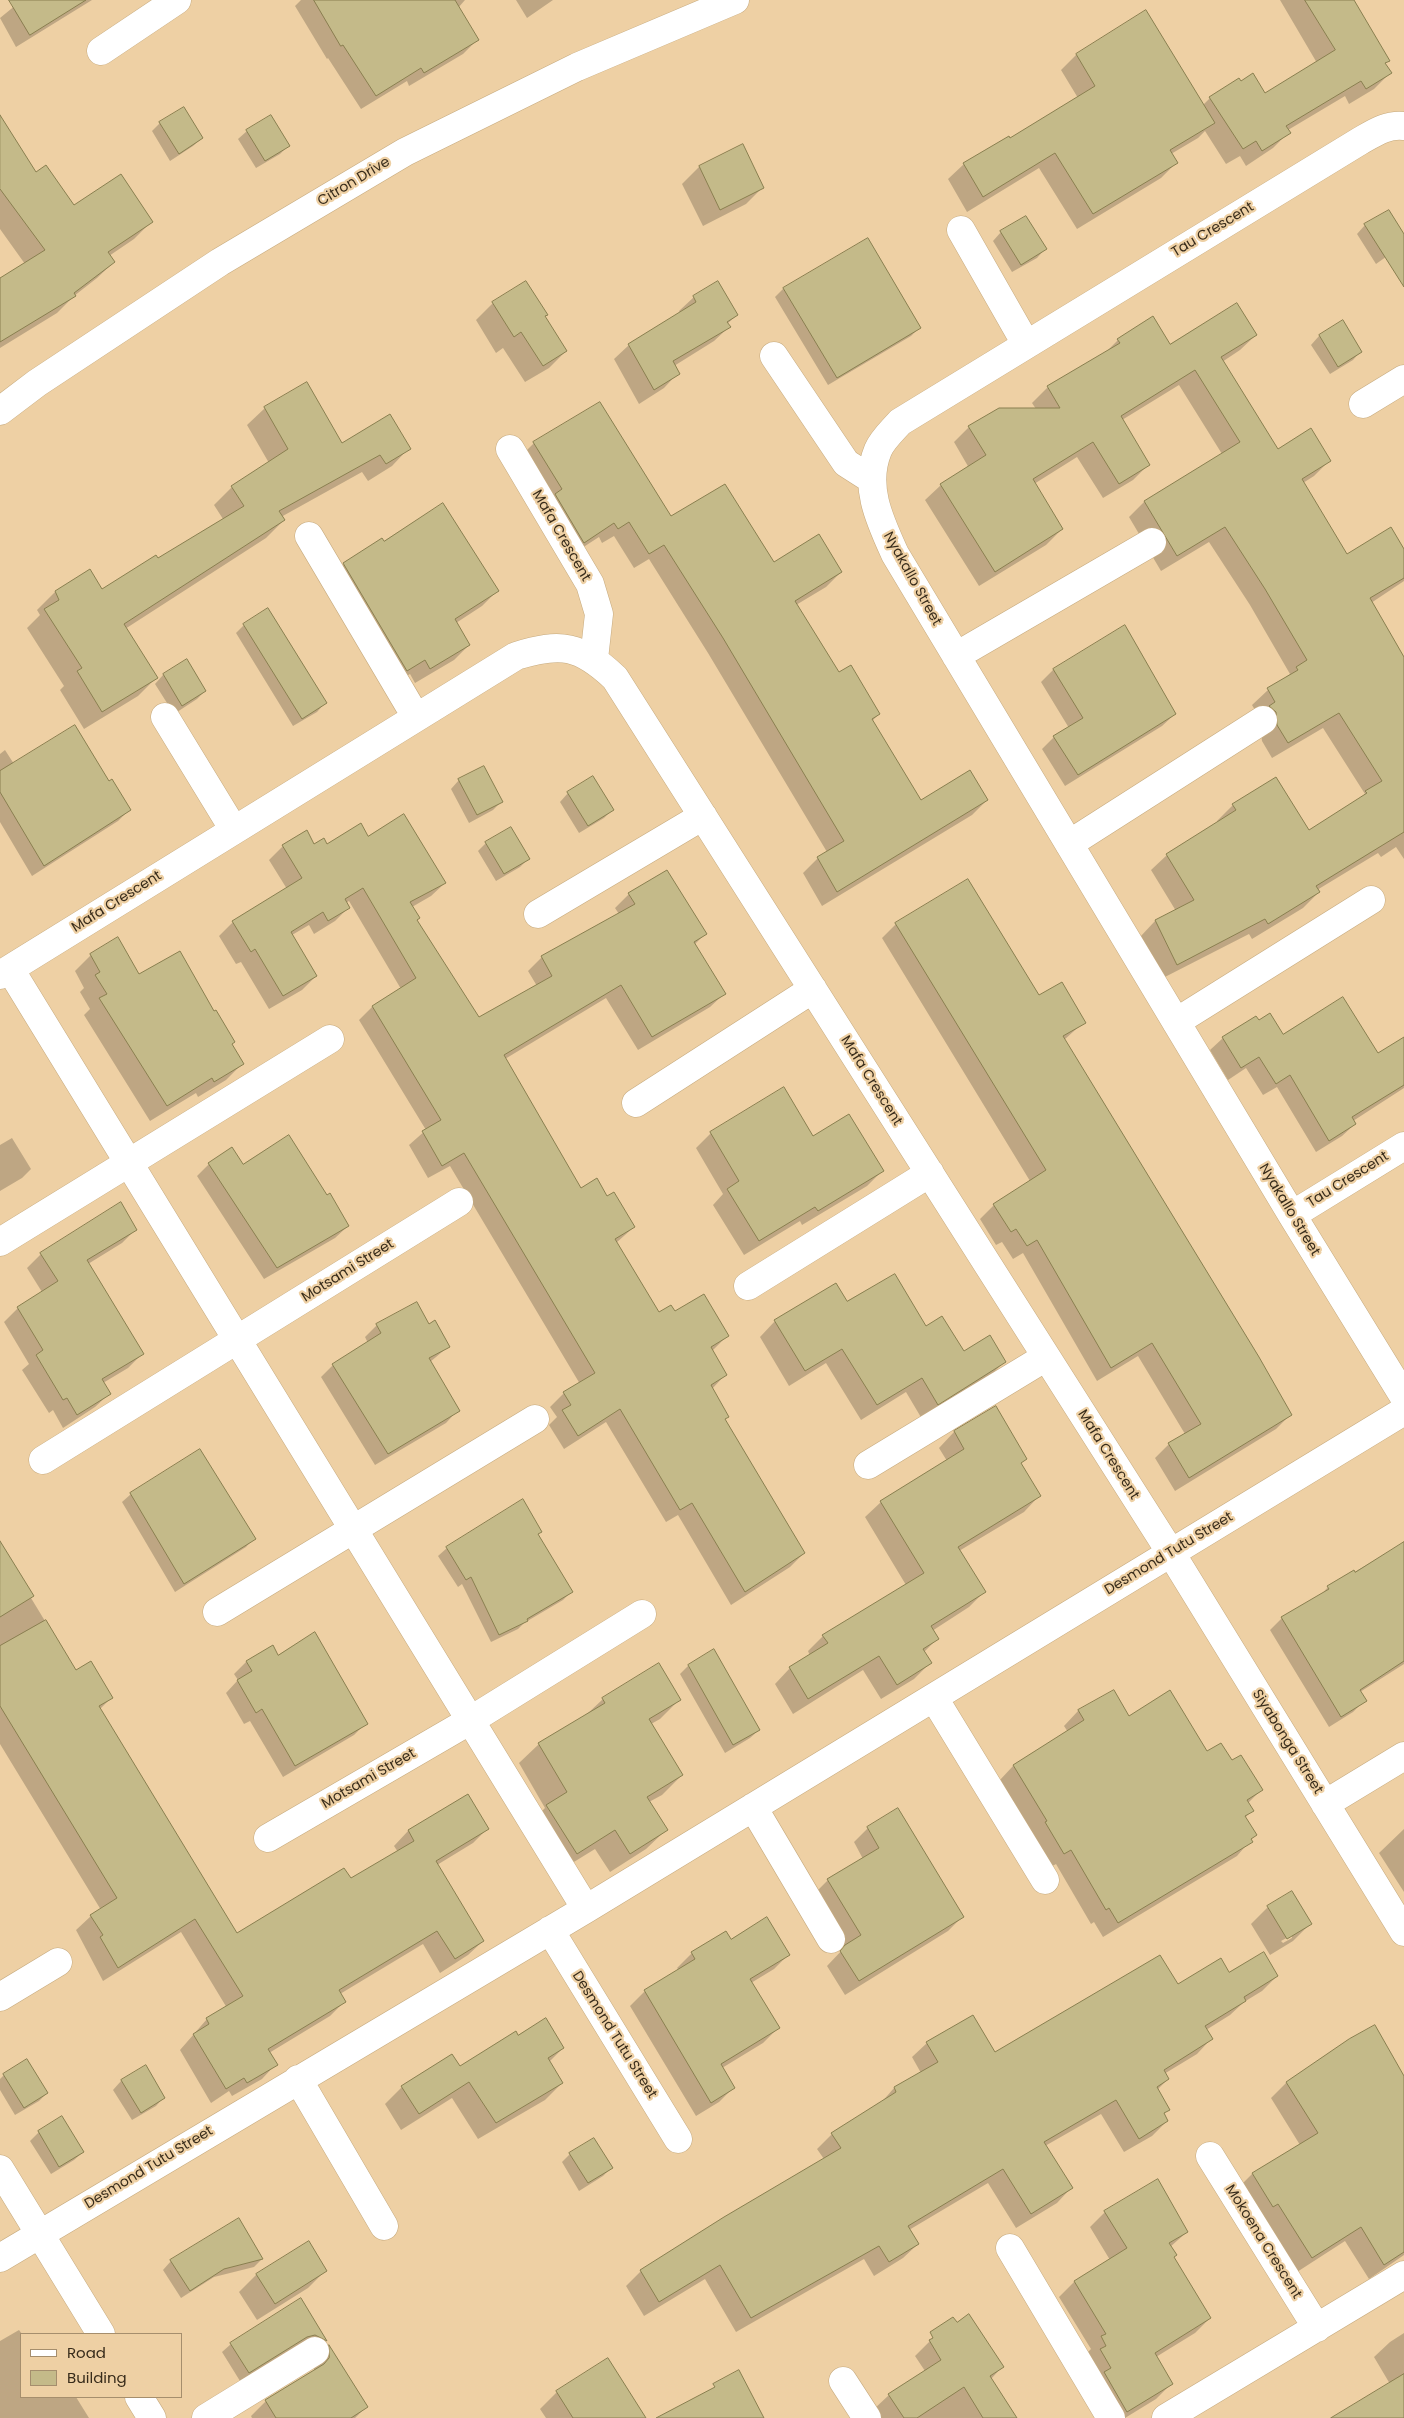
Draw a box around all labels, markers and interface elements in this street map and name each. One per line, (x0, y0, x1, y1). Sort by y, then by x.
street label: Citron Drive (315, 154, 393, 210)
street label: Tau Crescent (1169, 199, 1257, 261)
street label: Mafa Crescent (528, 487, 594, 585)
street label: Nyakallo Street (879, 529, 945, 629)
street label: Mafa Crescent (69, 868, 165, 936)
street label: Mafa Crescent (837, 1033, 905, 1129)
street label: Tau Crescent (1304, 1148, 1392, 1212)
street label: Nyakallo Street (1255, 1161, 1323, 1259)
street label: Motsami Street (299, 1236, 397, 1306)
street label: Mafa Crescent (1074, 1407, 1142, 1503)
street label: Desmond Tutu Street (1102, 1509, 1236, 1599)
street label: Siyabonga Street (1248, 1687, 1326, 1797)
street label: Motsami Street (319, 1745, 419, 1813)
street label: Desmond Tutu Street (568, 1968, 660, 2102)
street label: Desmond Tutu Street (82, 2123, 216, 2213)
street label: Mokoena Crescent (1221, 2182, 1305, 2302)
legend (20, 2333, 182, 2398)
text: Road (67, 2342, 106, 2363)
text: Building (67, 2367, 127, 2388)

